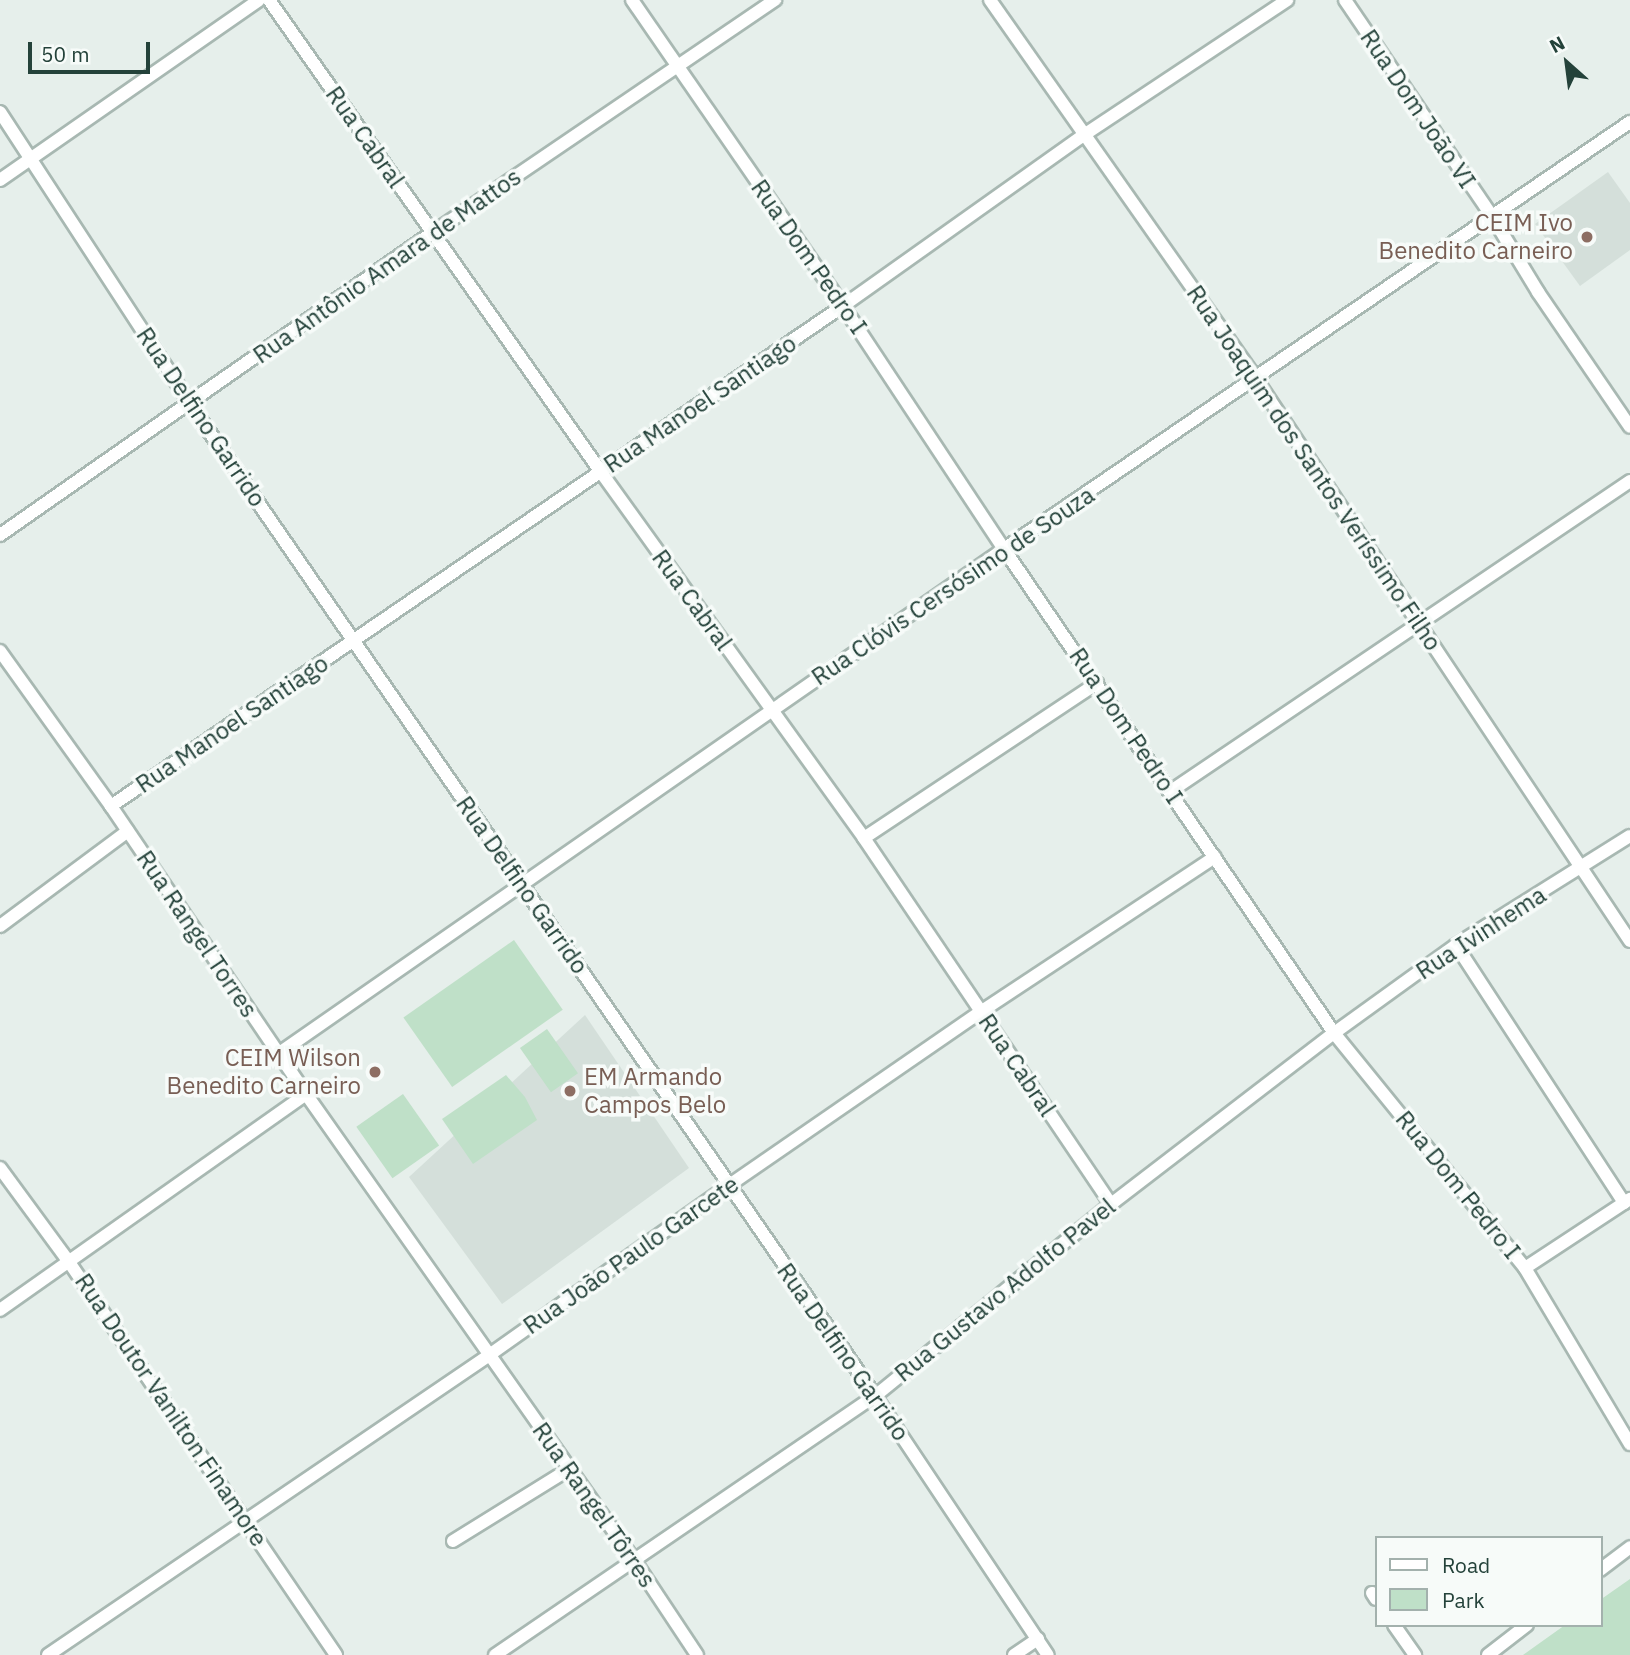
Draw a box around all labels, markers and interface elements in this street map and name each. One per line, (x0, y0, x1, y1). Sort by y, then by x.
street label: Rua Dom João VI (1354, 24, 1482, 194)
scale bar (32, 28, 154, 72)
north arrow (1532, 28, 1602, 98)
text: N (1545, 31, 1569, 58)
text: 50 m (41, 40, 90, 68)
street label: Rua Cabral (320, 81, 410, 193)
street label: Rua Antônio Amara de Mattos (248, 162, 526, 370)
street label: Rua Dom Pedro I (745, 174, 873, 340)
place label: CEIM Ivo Benedito Carneiro (1379, 209, 1573, 265)
marker: CEIM Ivo Benedito Carneiro (1579, 229, 1595, 245)
street label: Rua Joaquim dos Santos Veríssimo Filho (1181, 280, 1447, 656)
street label: Rua Delfino Garrido (130, 322, 272, 512)
street label: Rua Manoel Santiago (598, 329, 802, 479)
street label: Rua Clóvis Cersósimo de Souza (806, 480, 1100, 692)
street label: Rua Cabral (646, 544, 738, 656)
street label: Rua Dom Pedro I (1063, 642, 1189, 810)
street label: Rua Manoel Santiago (130, 649, 334, 799)
street label: Rua Delfino Garrido (450, 791, 594, 979)
street label: Rua Rangel Torres (131, 845, 263, 1023)
street label: Rua Ivinhema (1411, 880, 1551, 986)
street label: Rua Cabral (972, 1008, 1062, 1122)
place label: CEIM Wilson Benedito Carneiro (167, 1044, 361, 1100)
place label: EM Armando Campos Belo (584, 1063, 726, 1119)
marker: CEIM Wilson Benedito Carneiro (367, 1064, 383, 1080)
marker: EM Armando Campos Belo (562, 1083, 578, 1099)
street label: Rua Dom Pedro I (1389, 1105, 1527, 1265)
street label: Rua João Paulo Garcete (518, 1170, 744, 1340)
street label: Rua Gustavo Adolfo Pavel (889, 1192, 1121, 1388)
street label: Rua Delfino Garrido (771, 1258, 915, 1446)
street label: Rua Doutor Vanilton Finamore (69, 1268, 273, 1552)
street label: Rua Rangel Tôrres (526, 1417, 662, 1593)
legend (1374, 1536, 1602, 1627)
text: Road (1442, 1551, 1490, 1579)
text: Park (1442, 1586, 1485, 1614)

